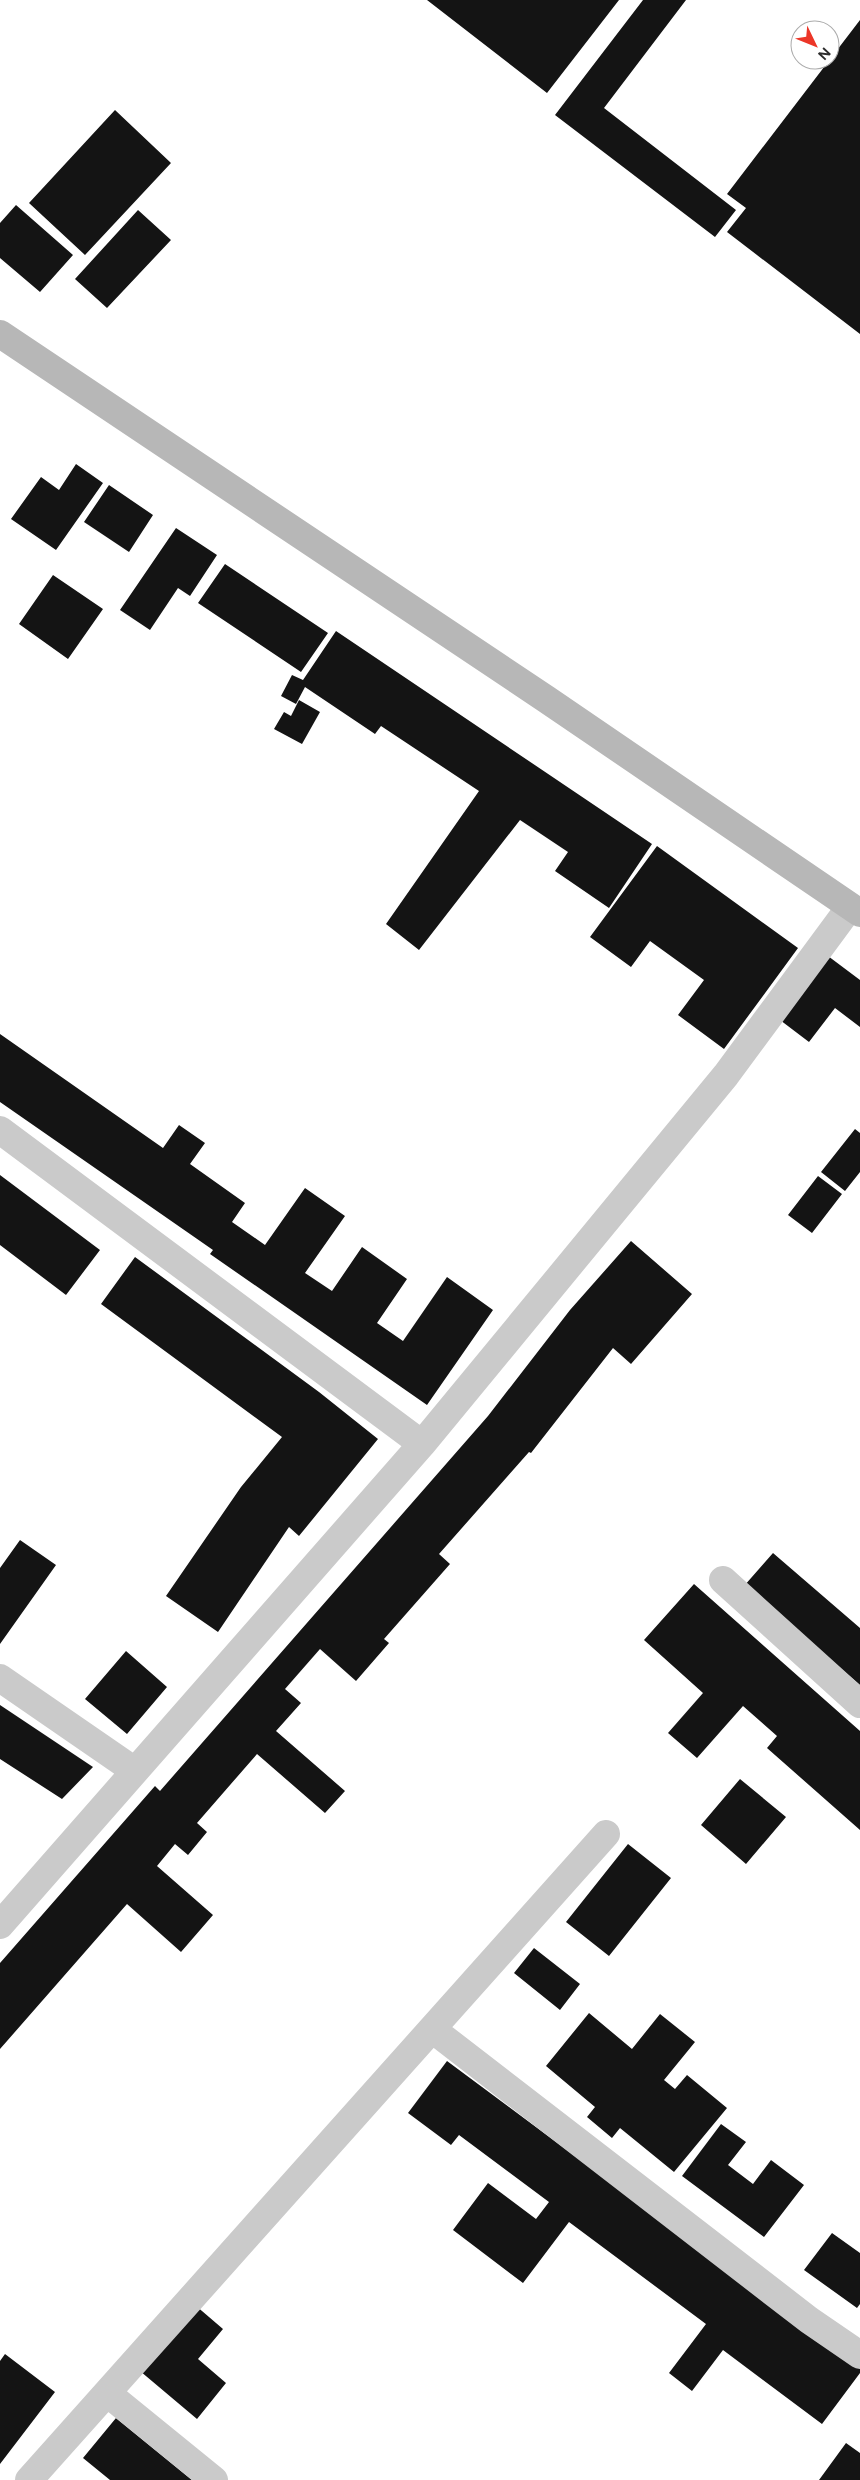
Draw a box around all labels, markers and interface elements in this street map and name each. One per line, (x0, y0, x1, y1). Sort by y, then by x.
north arrow (790, 20, 840, 70)
text: N (814, 44, 834, 63)

